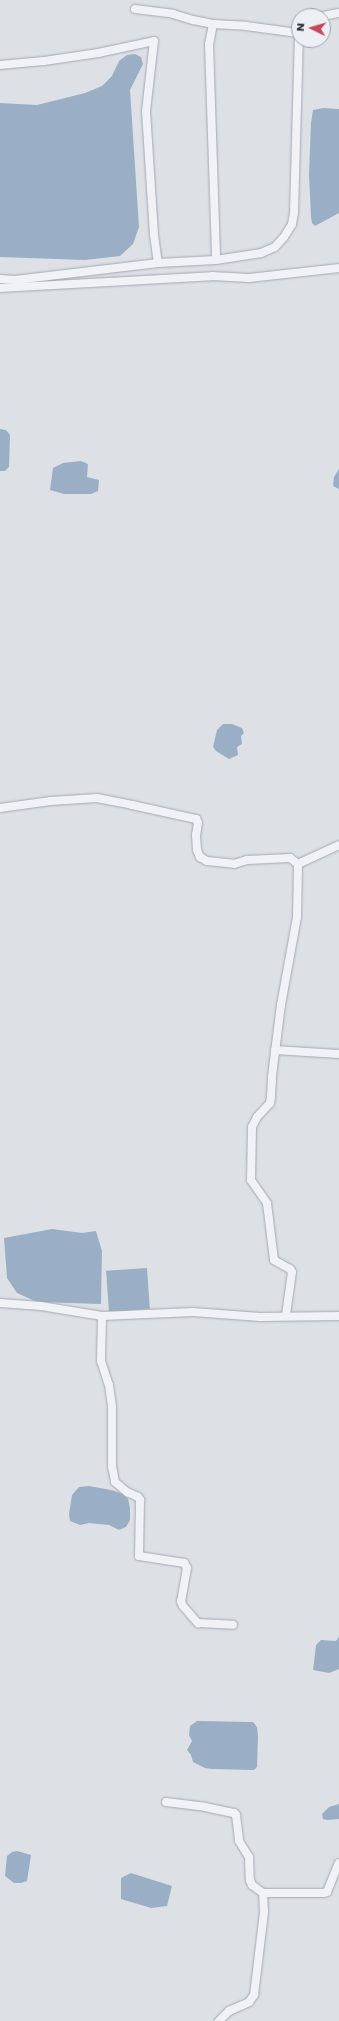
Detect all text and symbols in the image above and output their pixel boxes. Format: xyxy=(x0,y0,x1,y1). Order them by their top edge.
north arrow xyxy=(291,8,331,48)
text: N xyxy=(292,22,308,32)

